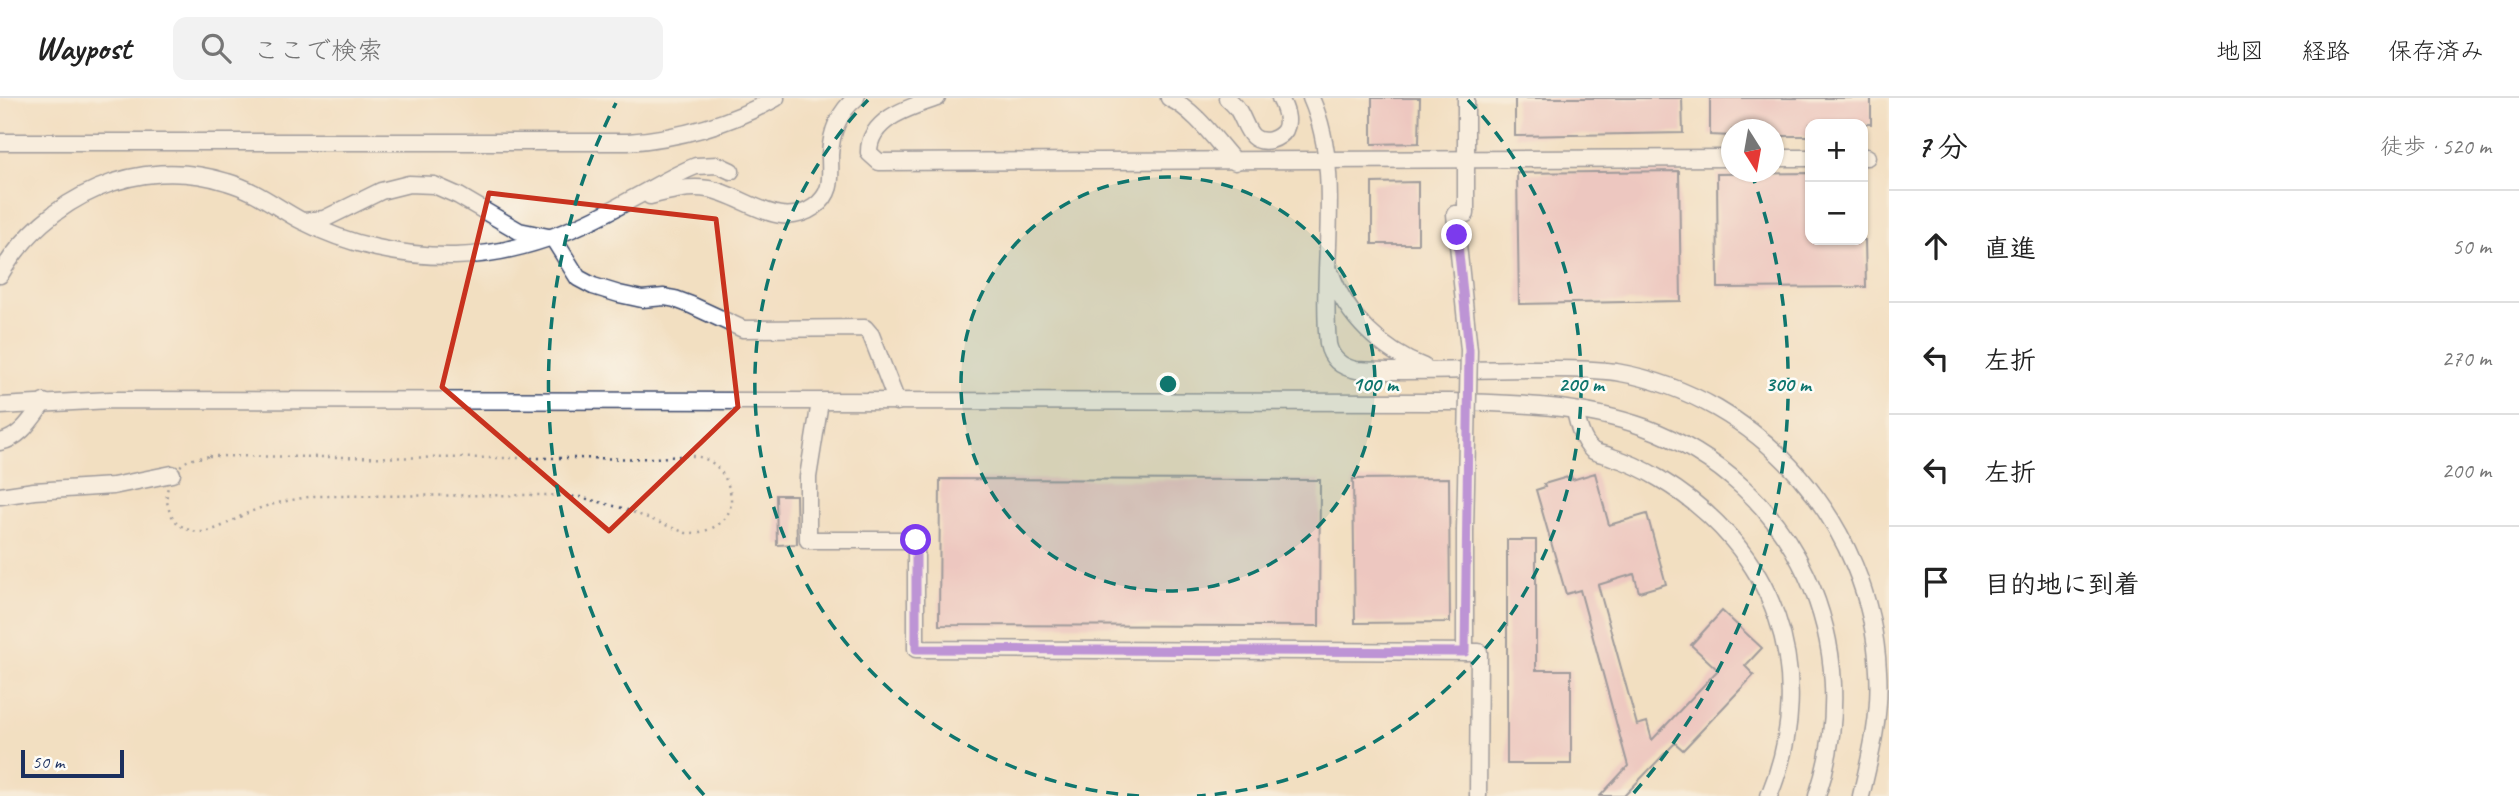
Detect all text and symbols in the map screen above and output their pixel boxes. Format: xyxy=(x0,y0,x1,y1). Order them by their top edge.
search box xyxy=(173,17,663,80)
text: Waypost xyxy=(35,27,131,69)
icon: search xyxy=(197,29,235,67)
text: ここで検索 xyxy=(253,34,383,67)
text: 地図 xyxy=(2216,36,2264,66)
text: 経路 xyxy=(2302,36,2350,66)
text: 保存済み xyxy=(2388,36,2484,66)
north arrow xyxy=(1721,119,1784,182)
map controls xyxy=(1805,119,1868,245)
button: + xyxy=(1805,119,1868,182)
text: 7 分 xyxy=(1917,128,1968,166)
text: 徒歩 · 520 m xyxy=(2380,132,2491,161)
button: − xyxy=(1805,182,1868,245)
route end xyxy=(1441,219,1472,250)
icon: ahead xyxy=(1917,227,1955,265)
text: 直進 xyxy=(1984,232,2036,265)
text: 50 m xyxy=(2452,232,2491,261)
icon: left xyxy=(1917,339,1955,377)
text: 左折 xyxy=(1984,344,2036,377)
text: 270 m xyxy=(2442,344,2491,373)
text: 100 m xyxy=(1352,371,1400,397)
text: 200 m xyxy=(1558,371,1606,397)
text: 300 m xyxy=(1765,371,1813,397)
centre of rings xyxy=(1156,372,1180,396)
icon: left xyxy=(1917,451,1955,489)
text: 左折 xyxy=(1984,456,2036,489)
text: 200 m xyxy=(2442,456,2491,485)
route start xyxy=(900,524,931,555)
icon: arrive xyxy=(1917,563,1955,601)
text: 目的地に到着 xyxy=(1984,568,2140,601)
scale bar xyxy=(21,747,124,779)
text: 50 m xyxy=(32,750,64,774)

